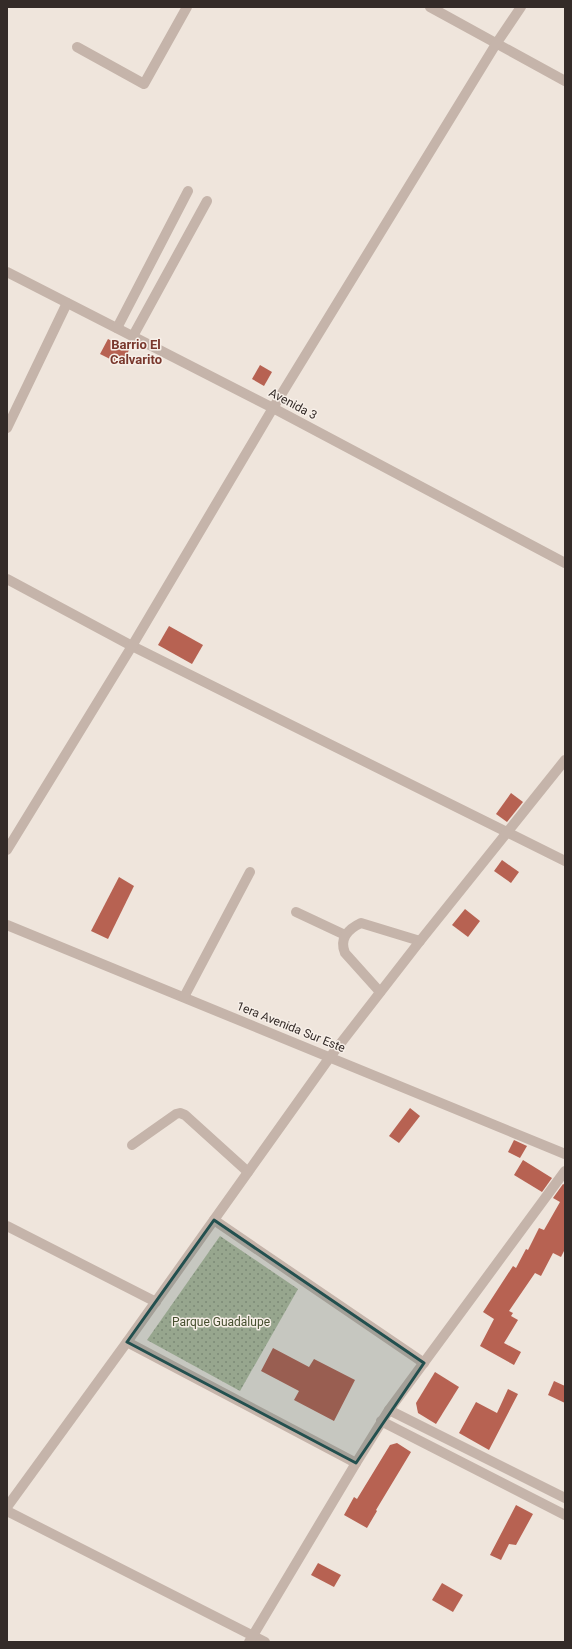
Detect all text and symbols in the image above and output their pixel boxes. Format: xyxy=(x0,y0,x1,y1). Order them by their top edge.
district label: Barrio El Calvarito xyxy=(110,337,162,367)
street label: Avenida 3 xyxy=(267,386,319,422)
street label: 1era Avenida Sur Este xyxy=(235,999,347,1055)
park label: Parque Guadalupe xyxy=(172,1315,270,1329)

